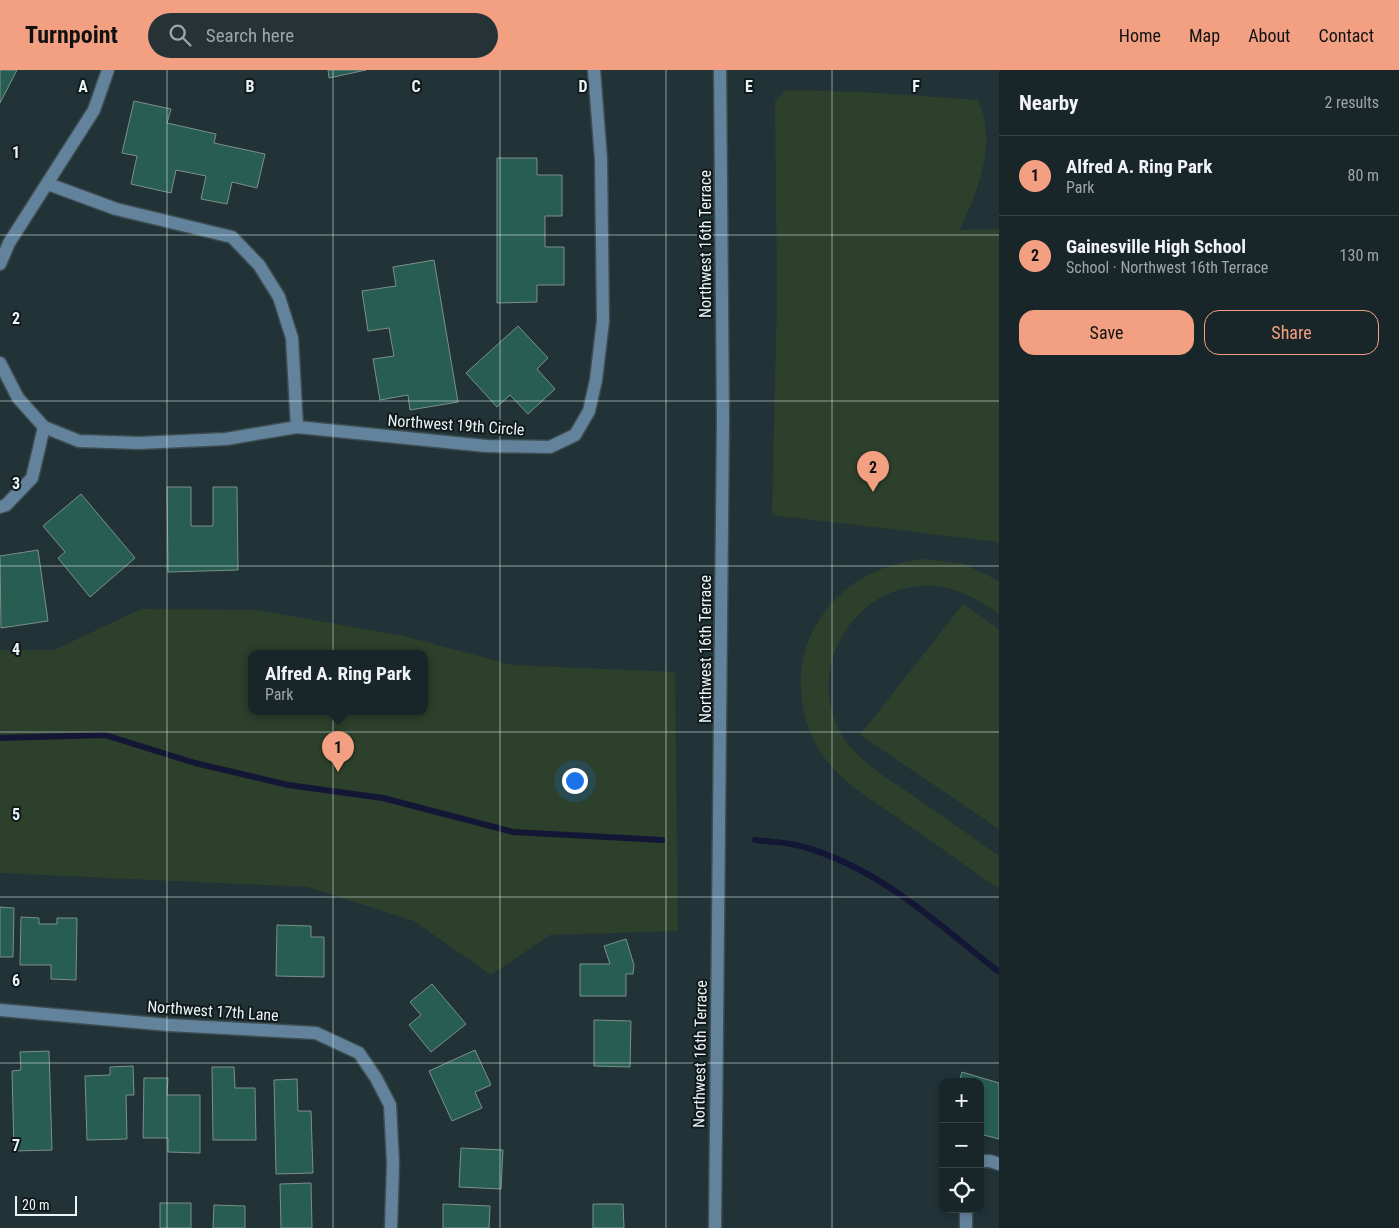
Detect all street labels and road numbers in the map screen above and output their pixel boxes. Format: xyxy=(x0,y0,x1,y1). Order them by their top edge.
street label: Northwest 16th Terrace xyxy=(696,170,715,318)
street label: Northwest 19th Circle xyxy=(387,411,525,439)
street label: Northwest 16th Terrace xyxy=(696,575,715,723)
street label: Northwest 16th Terrace xyxy=(689,980,711,1128)
street label: Northwest 17th Lane xyxy=(147,997,279,1025)

